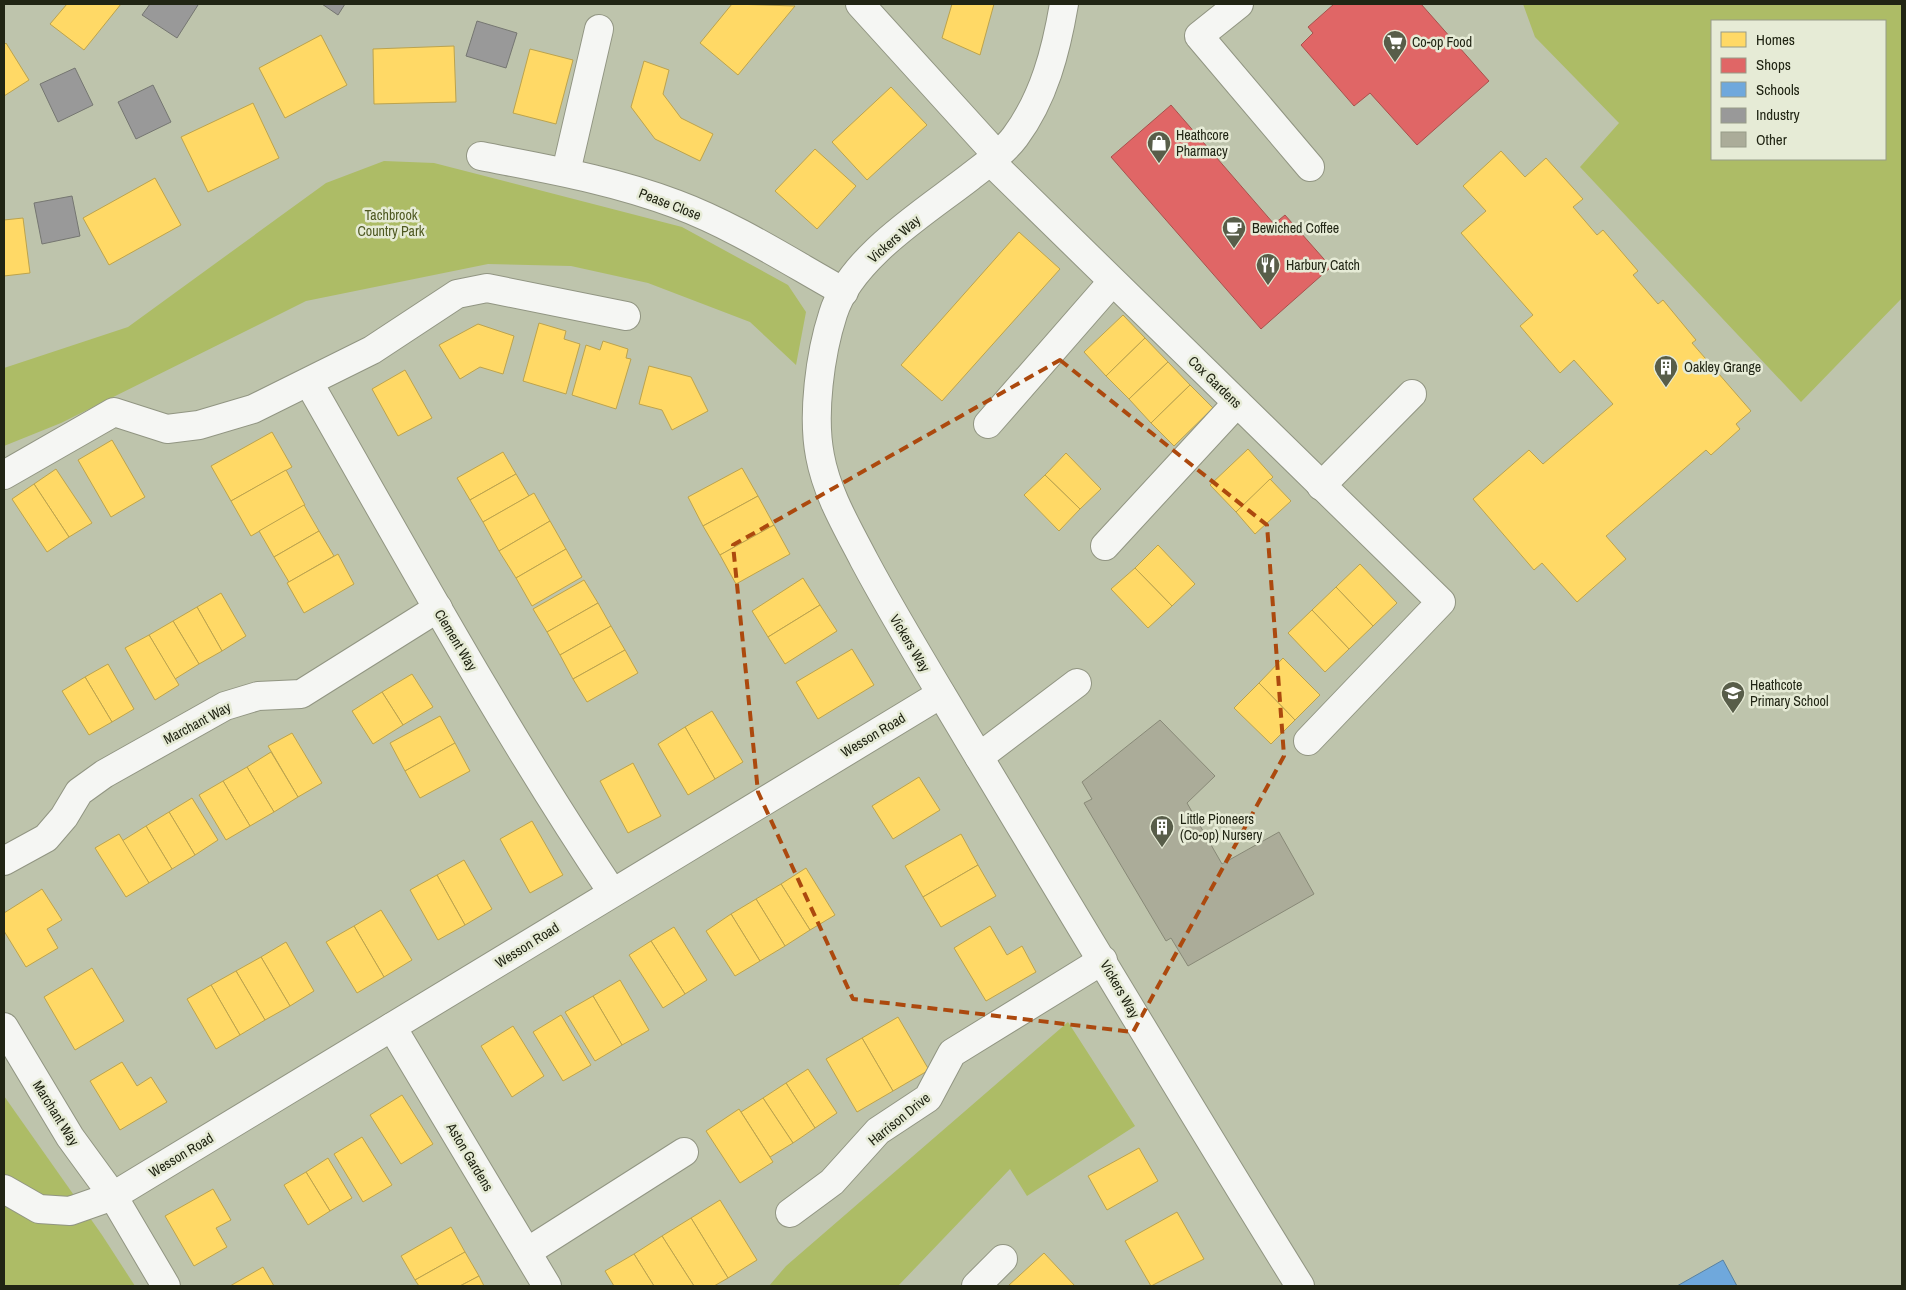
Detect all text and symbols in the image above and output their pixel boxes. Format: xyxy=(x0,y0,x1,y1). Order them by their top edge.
legend xyxy=(1711,20,1886,160)
supermarket icon: Co-op Food xyxy=(1382,29,1408,63)
text: Homes xyxy=(1756,29,1795,50)
place label: Co-op Food xyxy=(1412,33,1472,51)
text: Shops xyxy=(1756,54,1791,75)
text: Schools xyxy=(1756,79,1800,100)
text: Industry xyxy=(1756,104,1801,125)
place label: Heathcore Pharmacy xyxy=(1176,126,1229,160)
text: Other xyxy=(1756,129,1787,150)
shop icon: Heathcore Pharmacy xyxy=(1146,130,1172,164)
street label: Pease Close xyxy=(636,184,704,224)
park label: Tachbrook Country Park xyxy=(358,206,425,240)
street label: Vickers Way xyxy=(864,211,924,267)
cafe icon: Bewiched Coffee xyxy=(1221,215,1247,249)
place label: Bewiched Coffee xyxy=(1252,219,1339,237)
restaurant icon: Harbury Catch xyxy=(1255,252,1281,286)
place label: Harbury Catch xyxy=(1286,256,1360,274)
street label: Cox Gardens xyxy=(1184,352,1246,412)
building icon: Oakley Grange xyxy=(1653,354,1679,388)
place label: Oakley Grange xyxy=(1684,358,1761,376)
street label: Clement Way xyxy=(431,606,481,674)
street label: Vickers Way xyxy=(886,611,934,675)
place label: Heathcote Primary School xyxy=(1750,676,1828,710)
school or university icon: Heathcote Primary School xyxy=(1720,680,1746,714)
street label: Marchant Way xyxy=(160,698,234,748)
street label: Wesson Road xyxy=(838,709,908,761)
place label: Little Pioneers (Co-op) Nursery xyxy=(1180,810,1263,844)
building icon: Little Pioneers (Co-op) Nursery xyxy=(1149,814,1175,848)
street label: Wesson Road xyxy=(492,918,562,972)
street label: Vickers Way xyxy=(1096,957,1144,1021)
street label: Marchant Way xyxy=(29,1077,83,1149)
street label: Harrison Drive xyxy=(864,1089,934,1149)
street label: Aston Gardens xyxy=(442,1119,498,1195)
street label: Wesson Road xyxy=(146,1129,216,1181)

